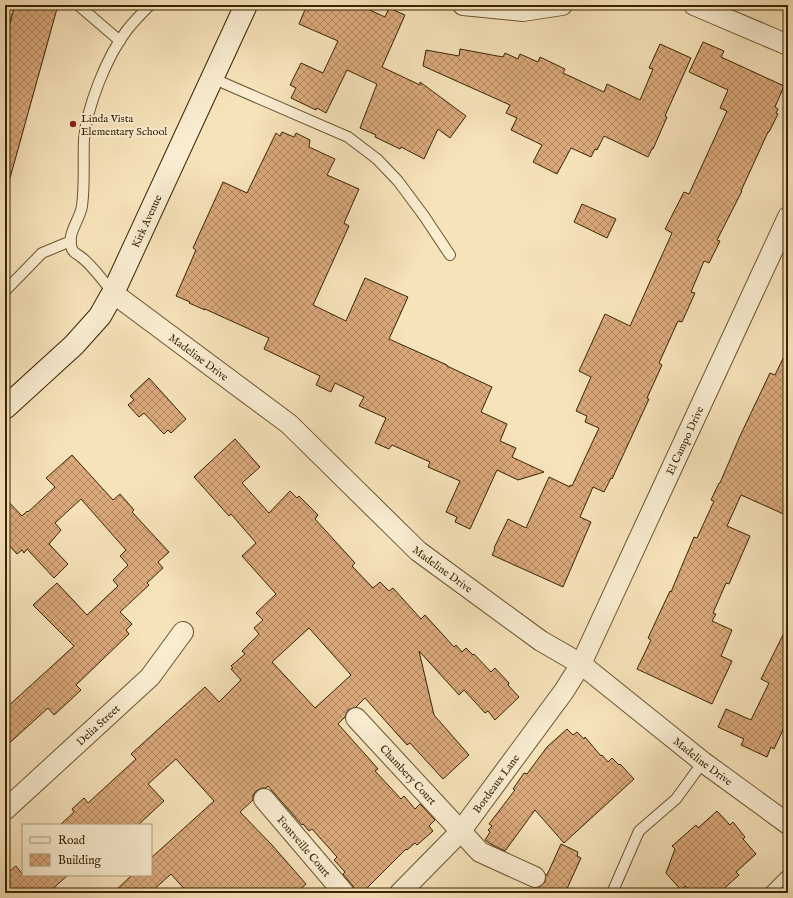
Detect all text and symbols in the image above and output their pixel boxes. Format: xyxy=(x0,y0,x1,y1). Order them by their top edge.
place label: Linda Vista Elementary School xyxy=(81,112,167,139)
marker: Linda Vista Elementary School xyxy=(68,119,78,129)
street label: Kirk Avenue xyxy=(129,193,165,250)
street label: Madeline Drive xyxy=(166,331,231,385)
street label: El Campo Drive xyxy=(663,404,707,477)
street label: Madeline Drive xyxy=(409,543,475,596)
street label: Delia Street xyxy=(74,702,123,749)
street label: Madeline Drive xyxy=(670,735,735,789)
street label: Chambery Court xyxy=(376,742,439,808)
street label: Bordeaux Lane xyxy=(470,752,523,816)
street label: Fontveille Court xyxy=(273,813,334,881)
legend xyxy=(22,824,152,876)
text: Road xyxy=(58,833,86,848)
text: Building xyxy=(58,853,102,868)

